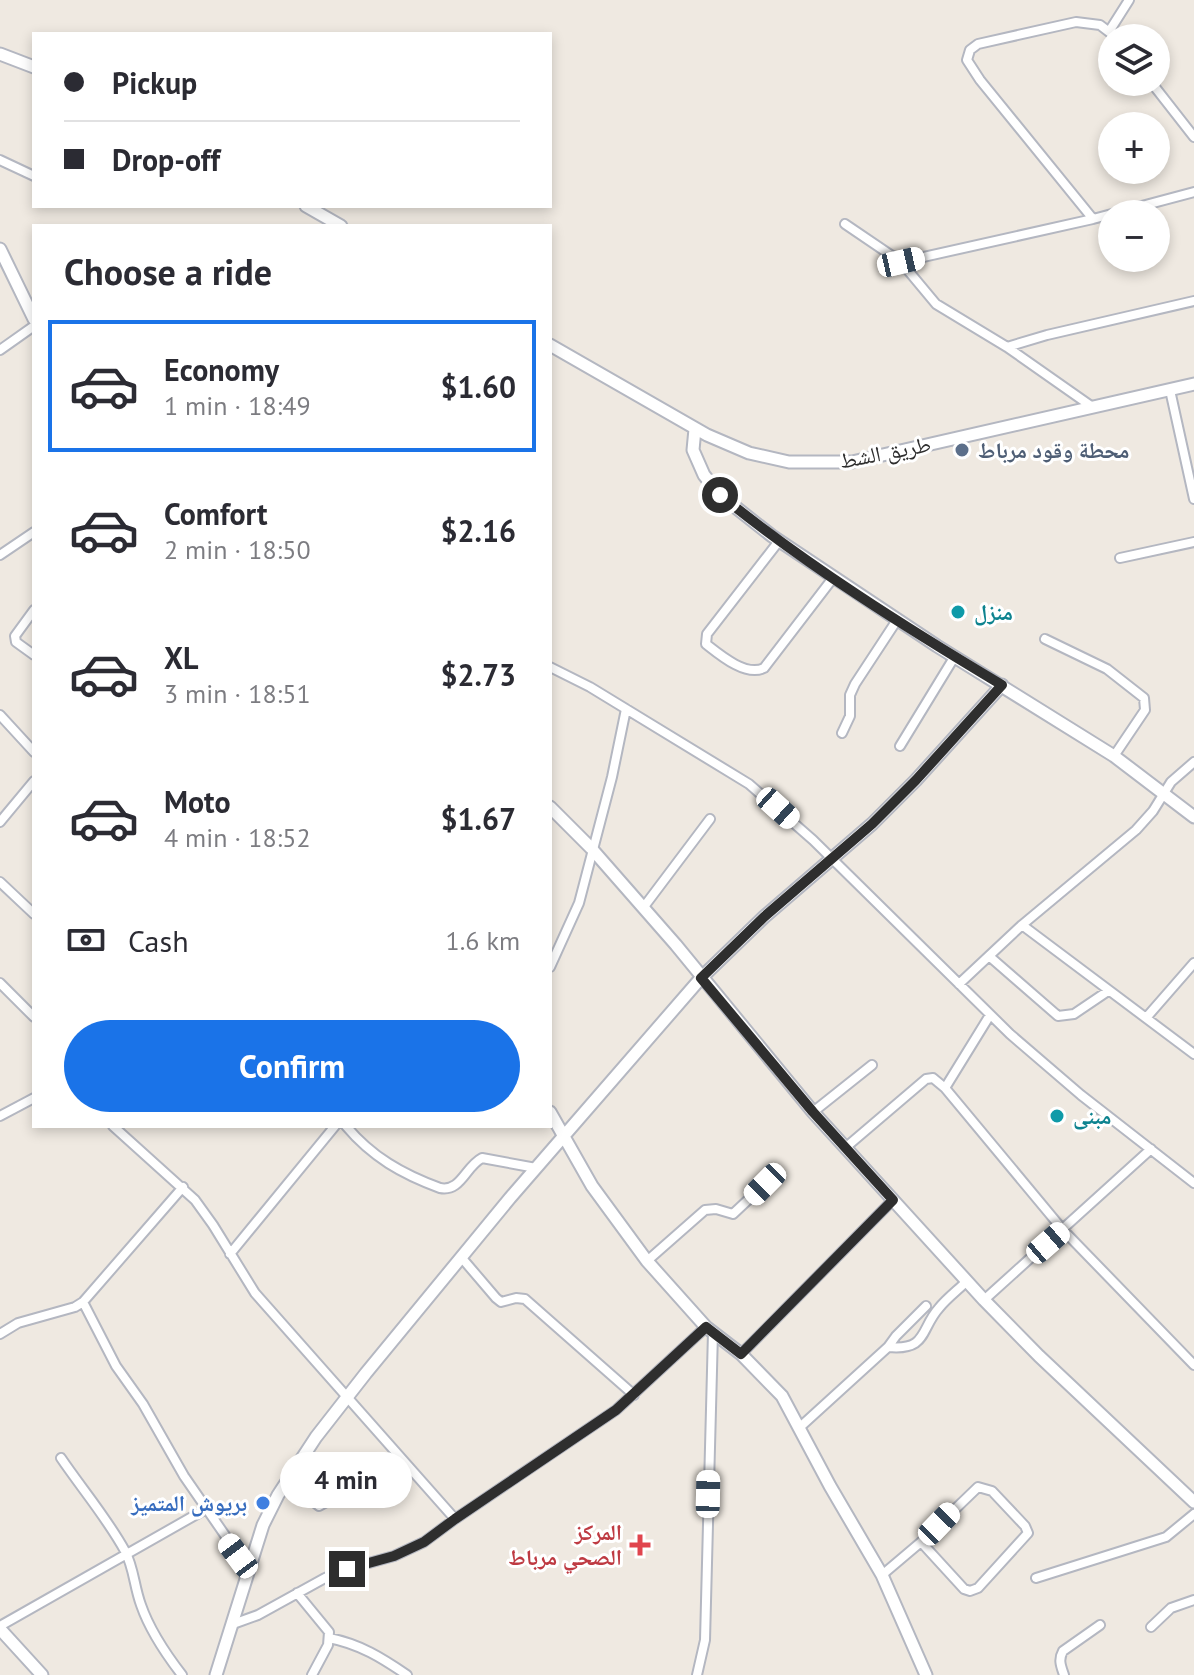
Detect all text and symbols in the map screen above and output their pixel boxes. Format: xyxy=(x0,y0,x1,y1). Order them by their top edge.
map controls xyxy=(1098,24,1170,272)
button: layers xyxy=(1098,24,1170,96)
text: Pickup xyxy=(112,63,197,102)
button: + xyxy=(1098,112,1170,184)
text: Drop-off xyxy=(112,140,220,179)
button: − xyxy=(1098,200,1170,272)
car xyxy=(875,245,927,279)
text: Choose a ride xyxy=(64,248,272,295)
icon: car xyxy=(68,350,140,422)
text: Economy xyxy=(164,350,279,389)
text: $1.60 xyxy=(441,367,516,406)
text: 1 min · 18:49 xyxy=(164,389,311,422)
street label: طريق الشط xyxy=(837,429,933,475)
place label: محطة وقود مرباط xyxy=(978,436,1129,464)
marker: محطة وقود مرباط xyxy=(953,441,971,459)
route start xyxy=(702,477,738,513)
icon: car xyxy=(68,494,140,566)
text: Comfort xyxy=(164,494,267,533)
text: $2.16 xyxy=(441,511,516,550)
text: 2 min · 18:50 xyxy=(164,533,311,566)
place label: منزل xyxy=(974,598,1013,626)
marker: منزل xyxy=(949,603,967,621)
icon: car xyxy=(68,638,140,710)
text: XL xyxy=(164,638,198,677)
text: $2.73 xyxy=(441,655,516,694)
text: 3 min · 18:51 xyxy=(164,677,311,710)
icon: car xyxy=(68,782,140,854)
text: Moto xyxy=(164,782,231,821)
car xyxy=(752,783,804,833)
text: $1.67 xyxy=(441,799,516,838)
text: 4 min · 18:52 xyxy=(164,821,311,854)
icon: cash xyxy=(64,918,108,962)
text: Cash xyxy=(128,921,189,960)
text: 1.6 km xyxy=(446,924,520,957)
button: Confirm xyxy=(64,1020,520,1112)
place label: مبنى xyxy=(1073,1102,1111,1130)
marker: مبنى xyxy=(1048,1107,1066,1125)
car xyxy=(740,1159,790,1209)
car xyxy=(1022,1218,1074,1268)
callout: 4 min xyxy=(281,1453,413,1509)
text: 4 min xyxy=(314,1463,378,1496)
car xyxy=(696,1470,720,1518)
place label: بريوش المتميز xyxy=(130,1489,247,1517)
marker: بريوش المتميز xyxy=(254,1494,272,1512)
car xyxy=(914,1498,964,1550)
place label: المركز الصحي مرباط xyxy=(508,1518,622,1574)
car xyxy=(214,1530,262,1582)
marker: المركز الصحي مرباط xyxy=(629,1534,651,1556)
route end xyxy=(329,1551,365,1587)

